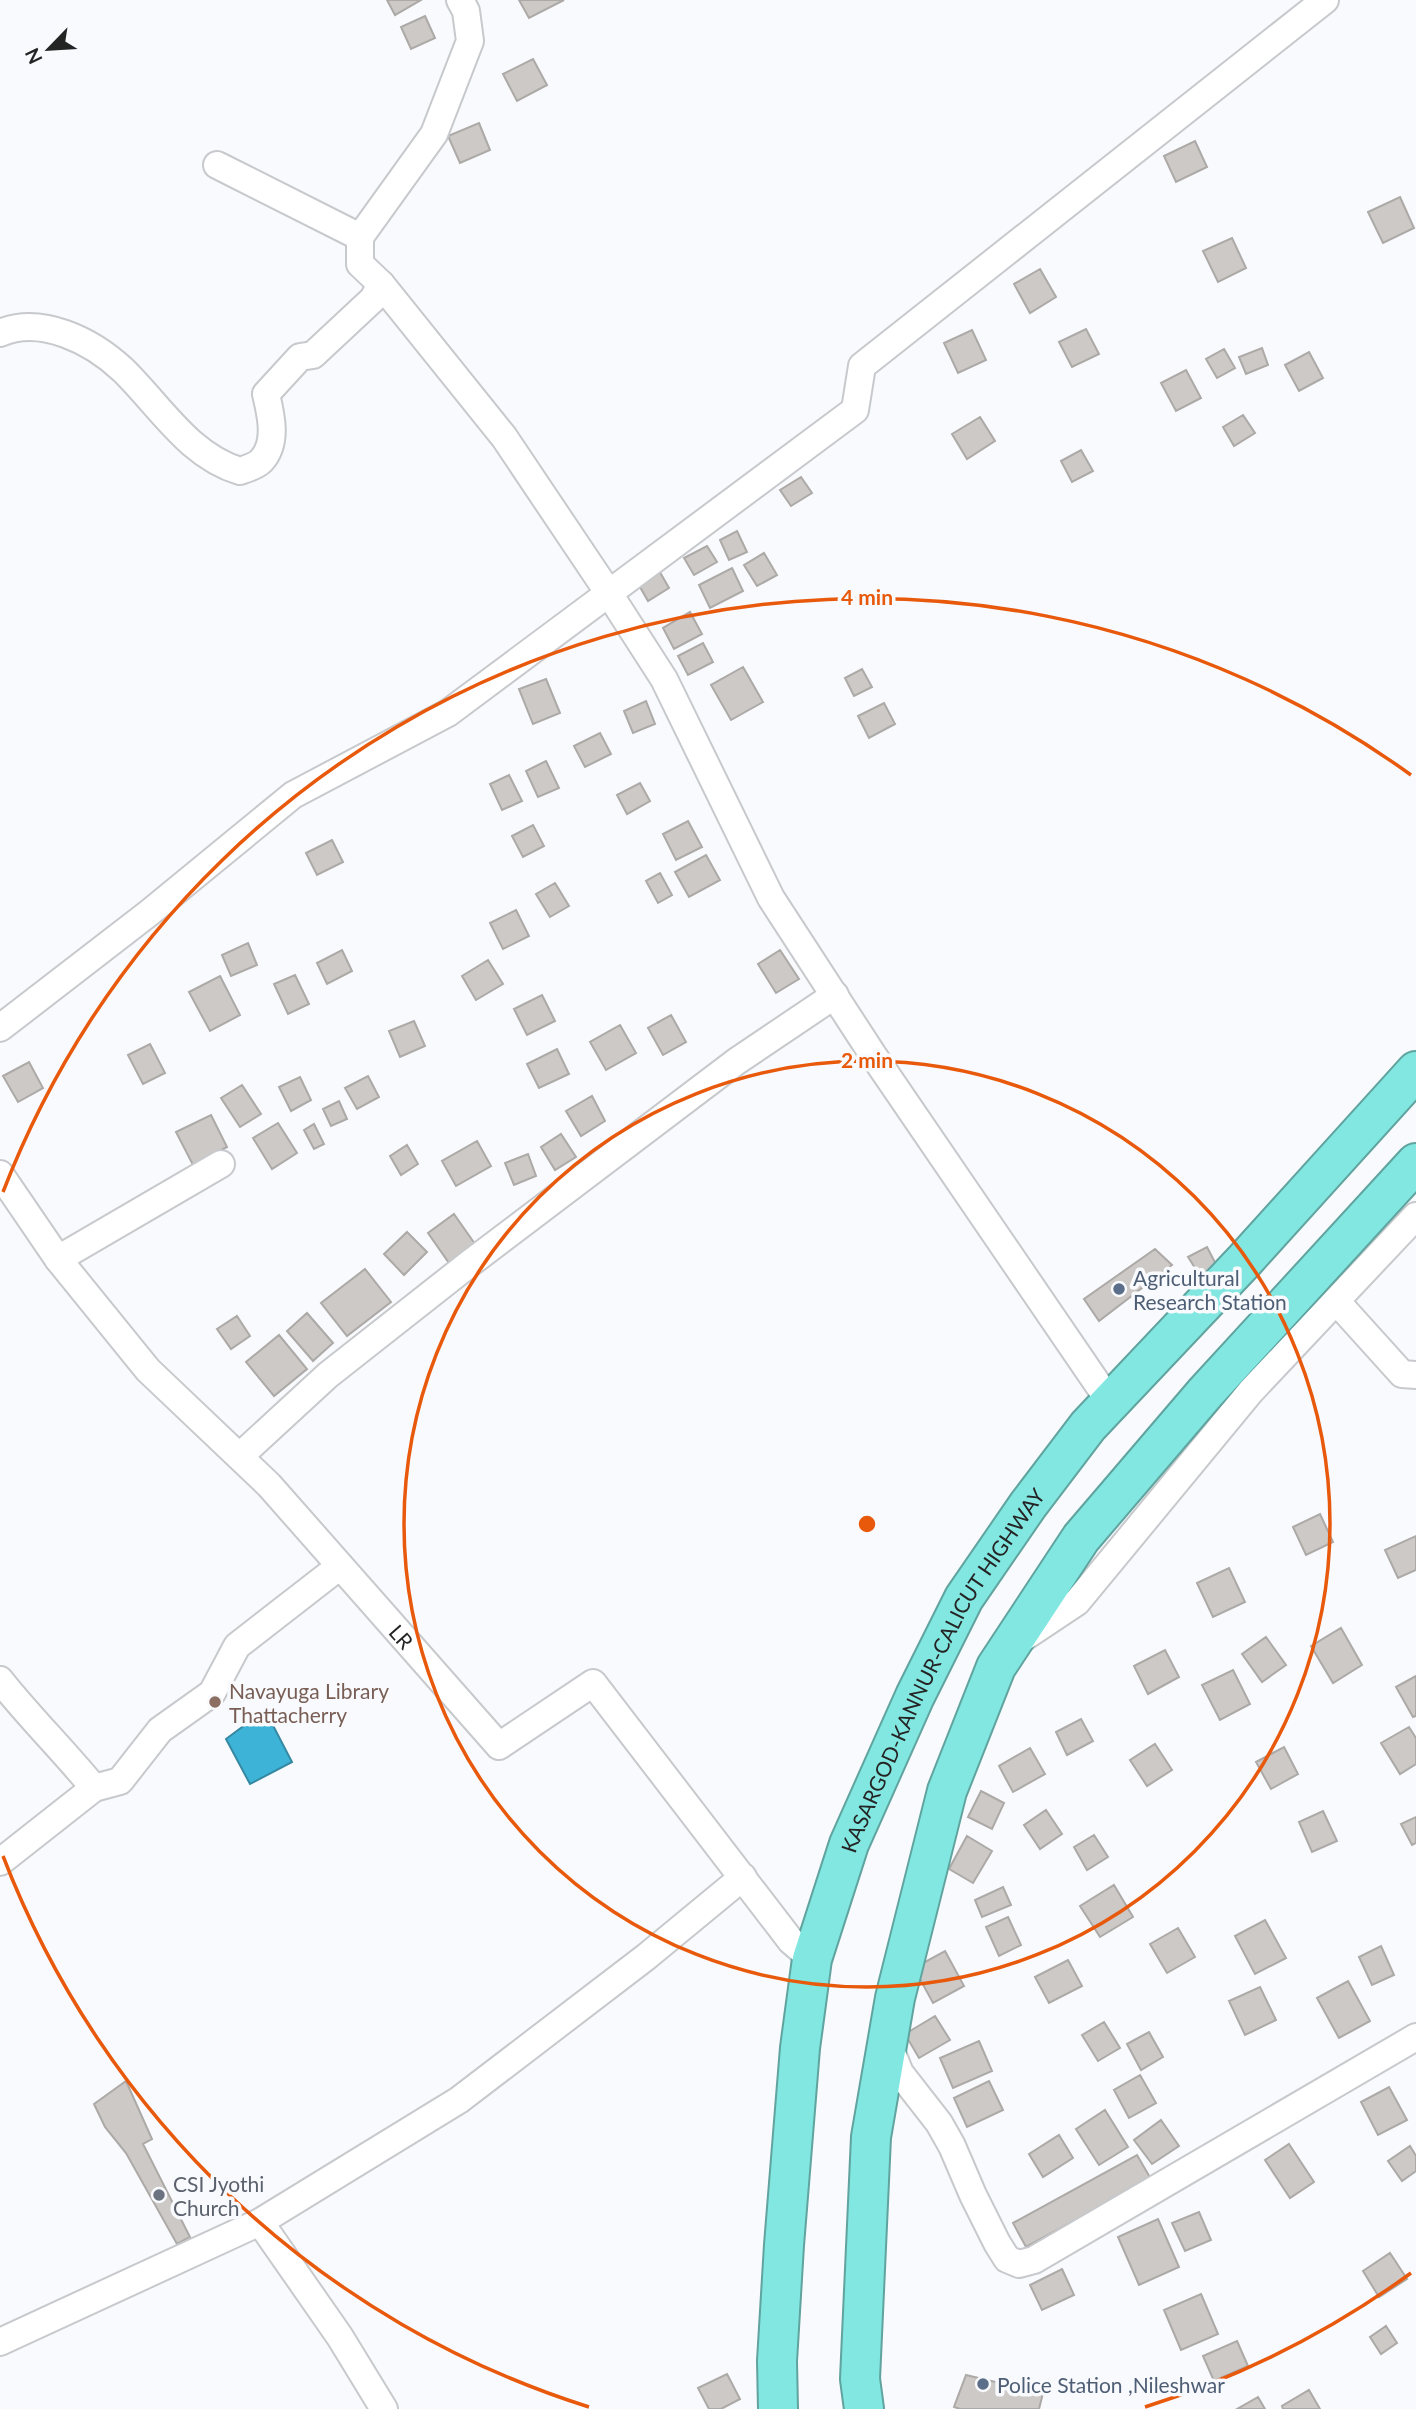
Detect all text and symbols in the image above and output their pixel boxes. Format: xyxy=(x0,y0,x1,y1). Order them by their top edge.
north arrow xyxy=(14,14,84,84)
text: N xyxy=(20,45,47,68)
text: 4 min xyxy=(841,584,893,609)
text: 2 min xyxy=(841,1047,893,1072)
place label: Agricultural Research Station xyxy=(1133,1265,1287,1314)
marker: Agricultural Research Station xyxy=(1111,1281,1127,1297)
street label: KASARGOD-KANNUR-CALICUT HIGHWAY xyxy=(835,1482,1050,1855)
centre of rings xyxy=(855,1512,879,1536)
street label: LR xyxy=(385,1619,420,1654)
place label: Navayuga Library Thattacherry xyxy=(229,1678,389,1727)
marker: Navayuga Library Thattacherry xyxy=(207,1694,223,1710)
place label: CSI Jyothi Church xyxy=(173,2171,264,2220)
marker: CSI Jyothi Church xyxy=(151,2187,167,2203)
place label: Police Station ,Nileshwar xyxy=(997,2372,1225,2397)
marker: Police Station ,Nileshwar xyxy=(975,2376,991,2392)

